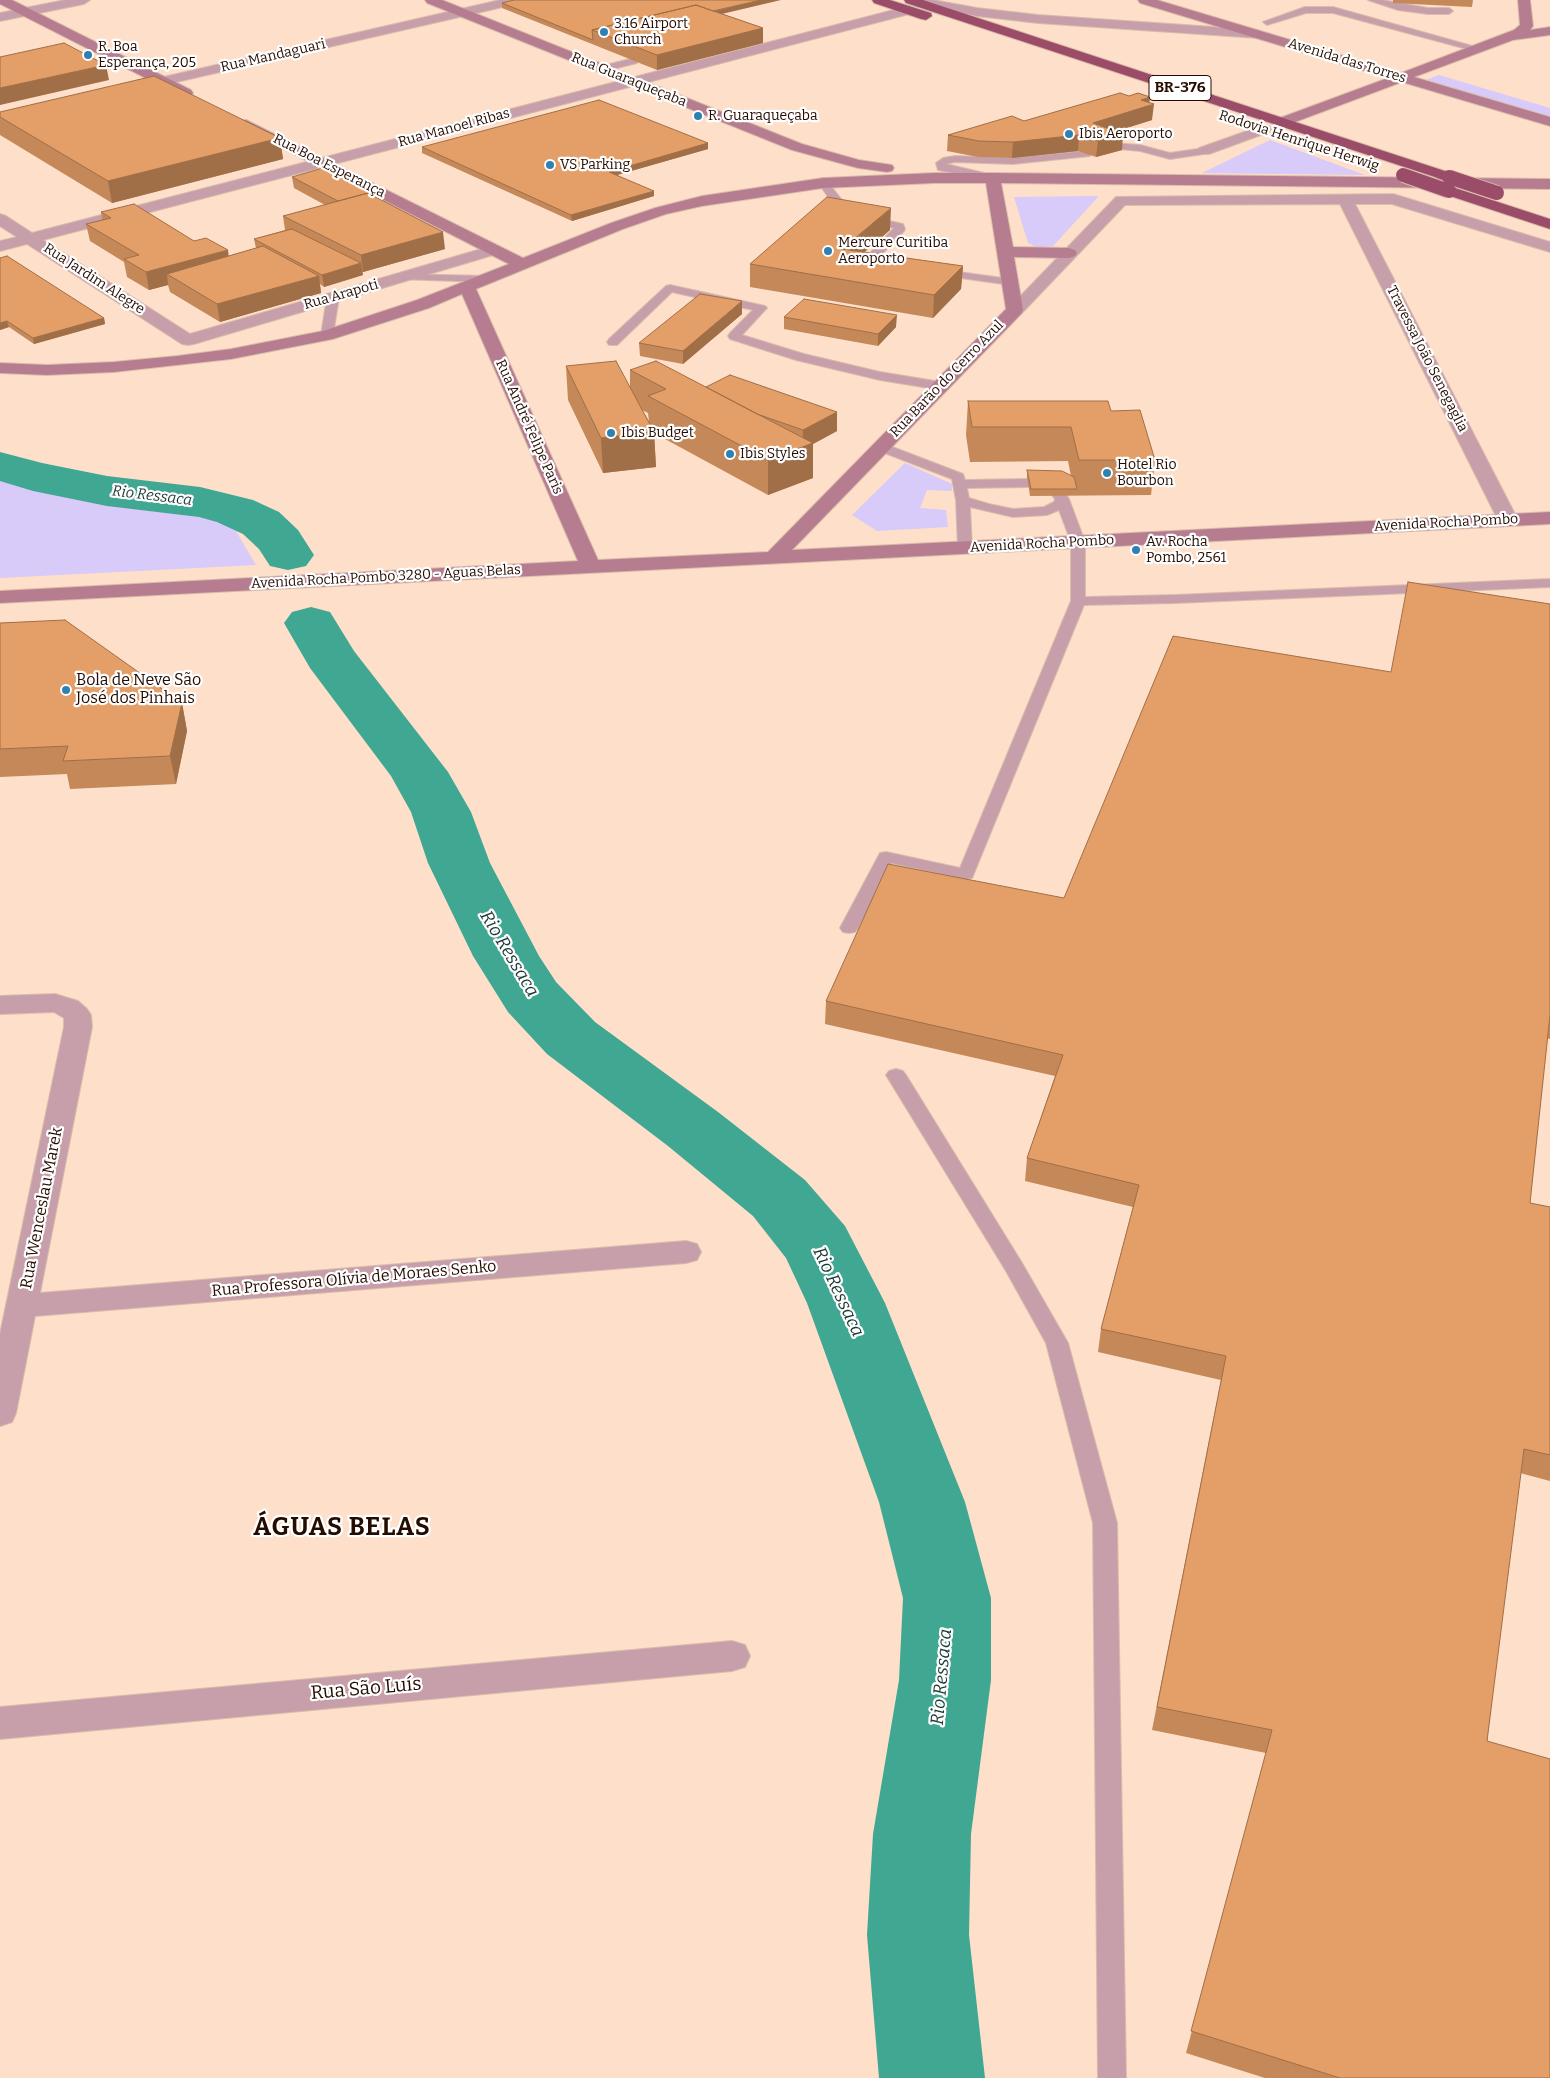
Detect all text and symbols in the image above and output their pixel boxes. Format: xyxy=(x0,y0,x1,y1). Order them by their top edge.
place label: 3.16 Airport Church xyxy=(614,16,688,48)
marker: 3.16 Airport Church xyxy=(598,26,610,38)
street label: Avenida das Torres xyxy=(1286,35,1408,87)
street label: Rua Mandaguari xyxy=(219,36,327,76)
place label: R. Boa Esperança, 205 xyxy=(98,39,196,72)
marker: R. Boa Esperança, 205 xyxy=(82,49,94,61)
street label: Rua Guaraqueçaba xyxy=(569,49,689,111)
road number: BR-376 xyxy=(1149,76,1211,100)
street label: Rua Manoel Ribas xyxy=(396,105,512,151)
street label: Rodovia Henrique Herwig xyxy=(1217,107,1381,175)
place label: R. Guaraqueçaba xyxy=(708,108,818,124)
marker: R. Guaraqueçaba xyxy=(692,110,704,122)
place label: Ibis Aeroporto xyxy=(1079,126,1172,142)
marker: Ibis Aeroporto xyxy=(1063,128,1075,140)
street label: Rua Boa Esperança xyxy=(270,130,388,202)
place label: VS Parking xyxy=(560,157,630,173)
marker: VS Parking xyxy=(544,159,556,171)
place label: Mercure Curitiba Aeroporto xyxy=(838,235,948,268)
street label: Rua Jardim Alegre xyxy=(40,240,148,318)
marker: Mercure Curitiba Aeroporto xyxy=(822,245,834,257)
street label: Rua Arapoti xyxy=(302,276,380,314)
street label: Travessa João Senegaglia xyxy=(1383,283,1471,435)
street label: Rua Barão do Cerro Azul xyxy=(887,317,1007,441)
street label: Rua André Felipe Paris xyxy=(492,357,566,497)
place label: Ibis Budget xyxy=(621,425,694,441)
marker: Ibis Budget xyxy=(605,427,617,439)
place label: Ibis Styles xyxy=(740,446,805,462)
marker: Ibis Styles xyxy=(724,448,736,460)
place label: Hotel Rio Bourbon xyxy=(1117,457,1177,490)
marker: Hotel Rio Bourbon xyxy=(1101,467,1113,479)
water label: Rio Ressaca xyxy=(111,482,193,510)
street label: Avenida Rocha Pombo xyxy=(1373,511,1519,535)
street label: Avenida Rocha Pombo xyxy=(969,532,1115,556)
place label: Av. Rocha Pombo, 2561 xyxy=(1146,534,1226,566)
marker: Av. Rocha Pombo, 2561 xyxy=(1130,544,1142,556)
street label: Avenida Rocha Pombo 3280 - Aguas Belas xyxy=(251,562,521,592)
place label: Bola de Neve São José dos Pinhais xyxy=(76,671,201,709)
marker: Bola de Neve São José dos Pinhais xyxy=(60,684,72,696)
water label: Rio Ressaca xyxy=(475,907,543,1001)
street label: Rua Wenceslau Marek xyxy=(17,1126,67,1290)
water label: Rio Ressaca xyxy=(808,1244,868,1340)
street label: Rua Professora Olívia de Moraes Senko xyxy=(211,1257,497,1301)
district label: ÁGUAS BELAS xyxy=(252,1513,432,1543)
water label: Rio Ressaca xyxy=(927,1628,957,1726)
street label: Rua São Luís xyxy=(310,1673,422,1705)

